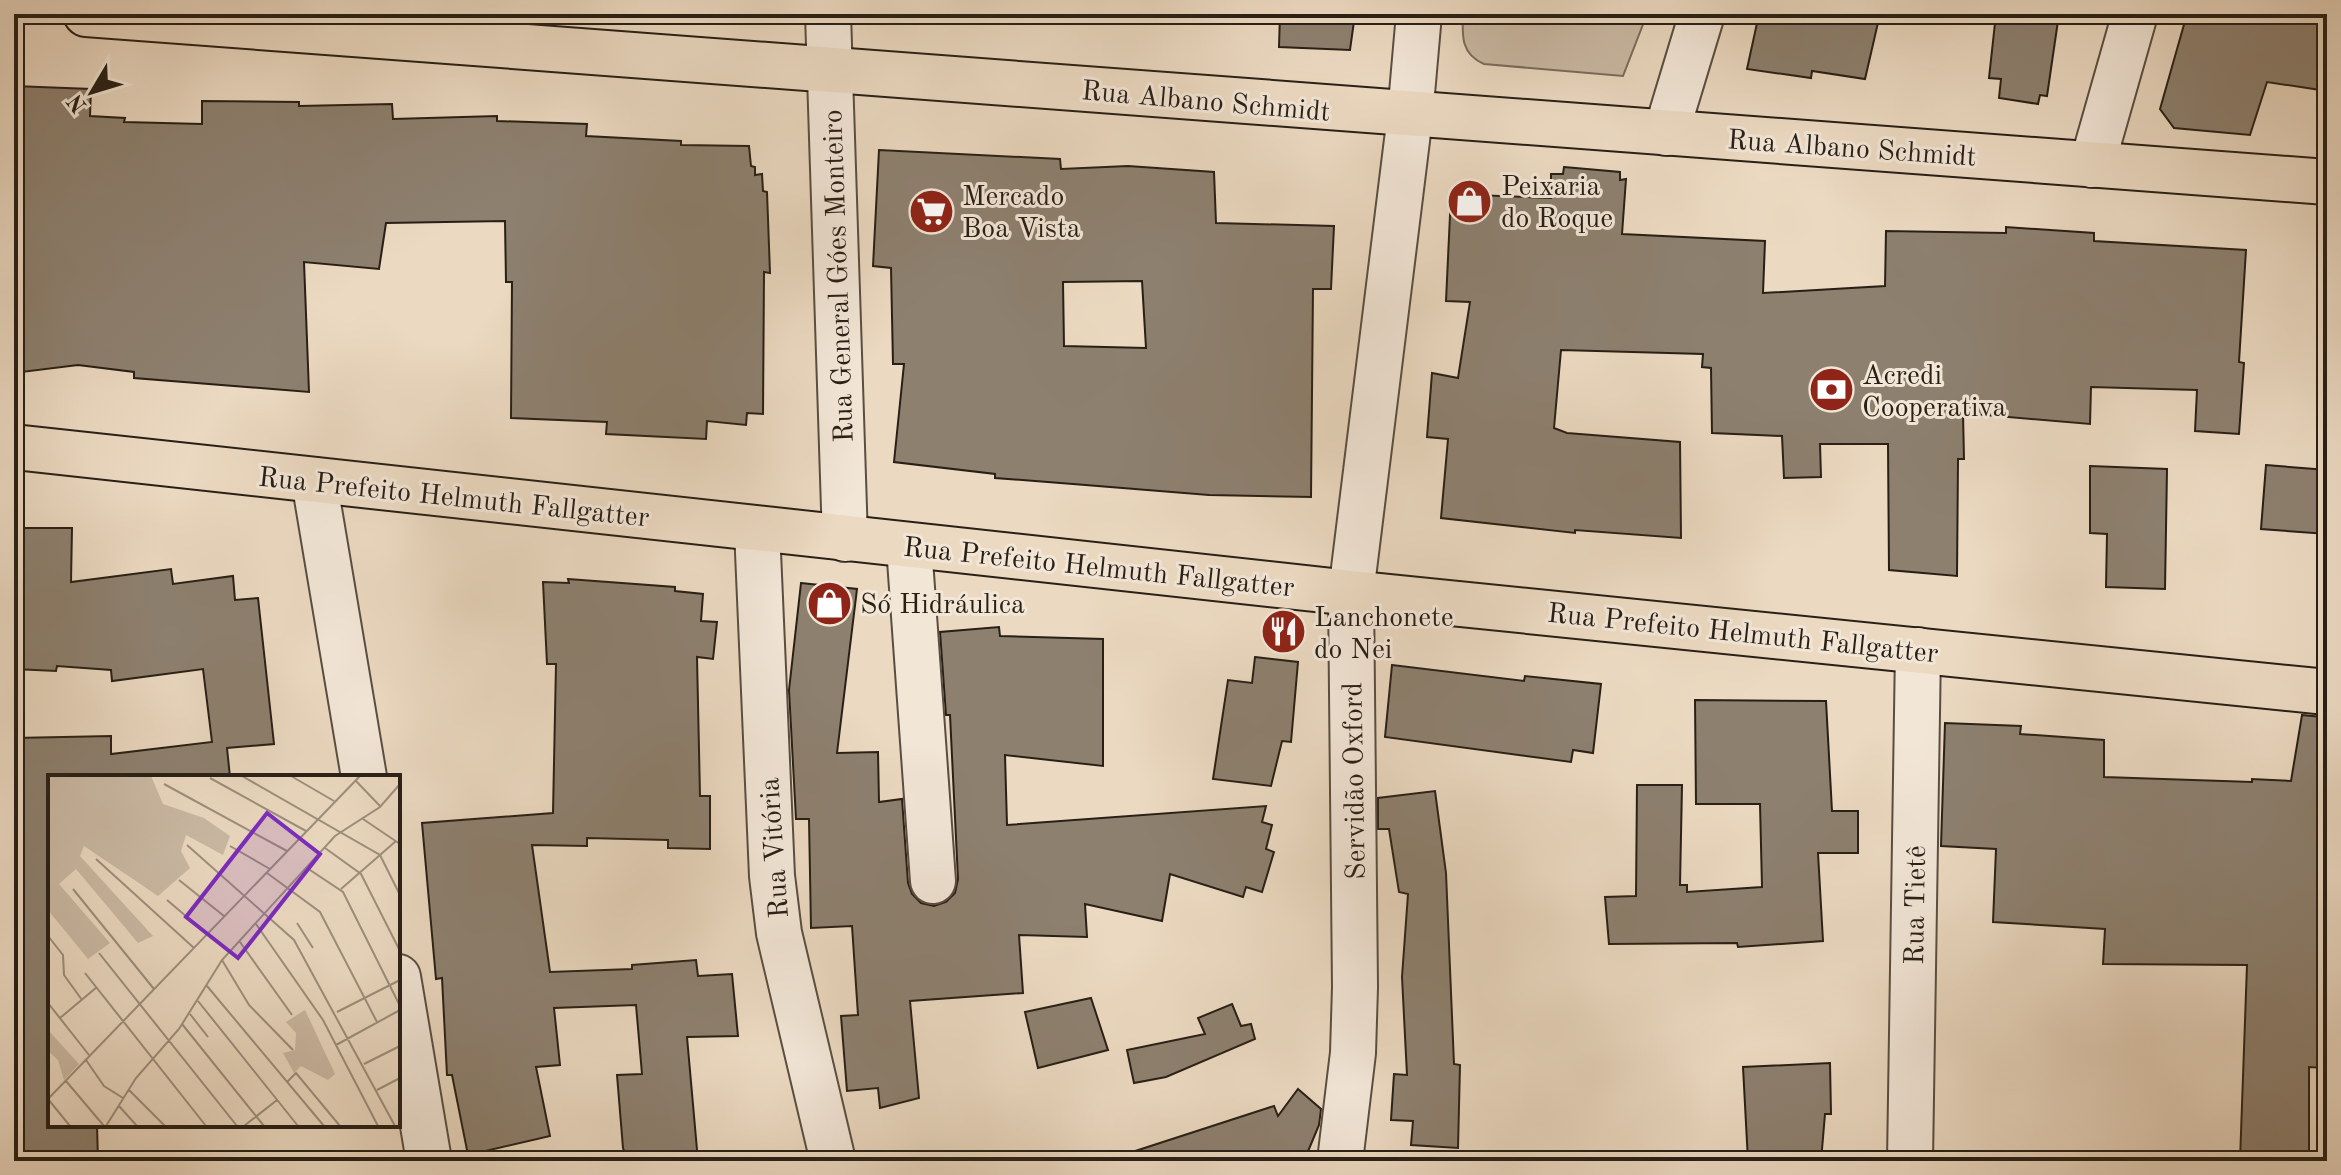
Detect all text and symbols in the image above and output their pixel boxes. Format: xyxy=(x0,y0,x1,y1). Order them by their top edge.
north arrow xyxy=(52,52,132,132)
street label: Rua Albano Schmidt xyxy=(1080,78,1331,128)
text: N xyxy=(64,90,92,116)
street label: Rua General Góes Monteiro xyxy=(820,109,860,443)
street label: Rua Albano Schmidt xyxy=(1726,127,1977,173)
place label: Peixaria do Roque xyxy=(1501,174,1613,234)
shop icon: Peixaria do Roque xyxy=(1446,177,1494,225)
place label: Mercado Boa Vista xyxy=(962,184,1081,244)
supermarket icon: Mercado Boa Vista xyxy=(907,187,955,235)
place label: Acredi Cooperativa xyxy=(1862,363,2007,423)
bank icon: Acredi Cooperativa xyxy=(1807,366,1855,414)
street label: Rua Prefeito Helmuth Fallgatter xyxy=(257,465,650,533)
street label: Rua Prefeito Helmuth Fallgatter xyxy=(902,535,1295,603)
shop icon: Só Hidráulica xyxy=(805,579,853,627)
place label: Só Hidráulica xyxy=(860,592,1025,620)
street label: Rua Prefeito Helmuth Fallgatter xyxy=(1546,601,1939,669)
place label: Lanchonete do Nei xyxy=(1314,605,1454,665)
restaurant icon: Lanchonete do Nei xyxy=(1259,608,1307,656)
street label: Servidão Oxford xyxy=(1340,682,1372,880)
inset map xyxy=(48,775,400,1127)
street label: Rua Vitória xyxy=(757,776,795,919)
street label: Rua Tietê xyxy=(1902,845,1932,965)

